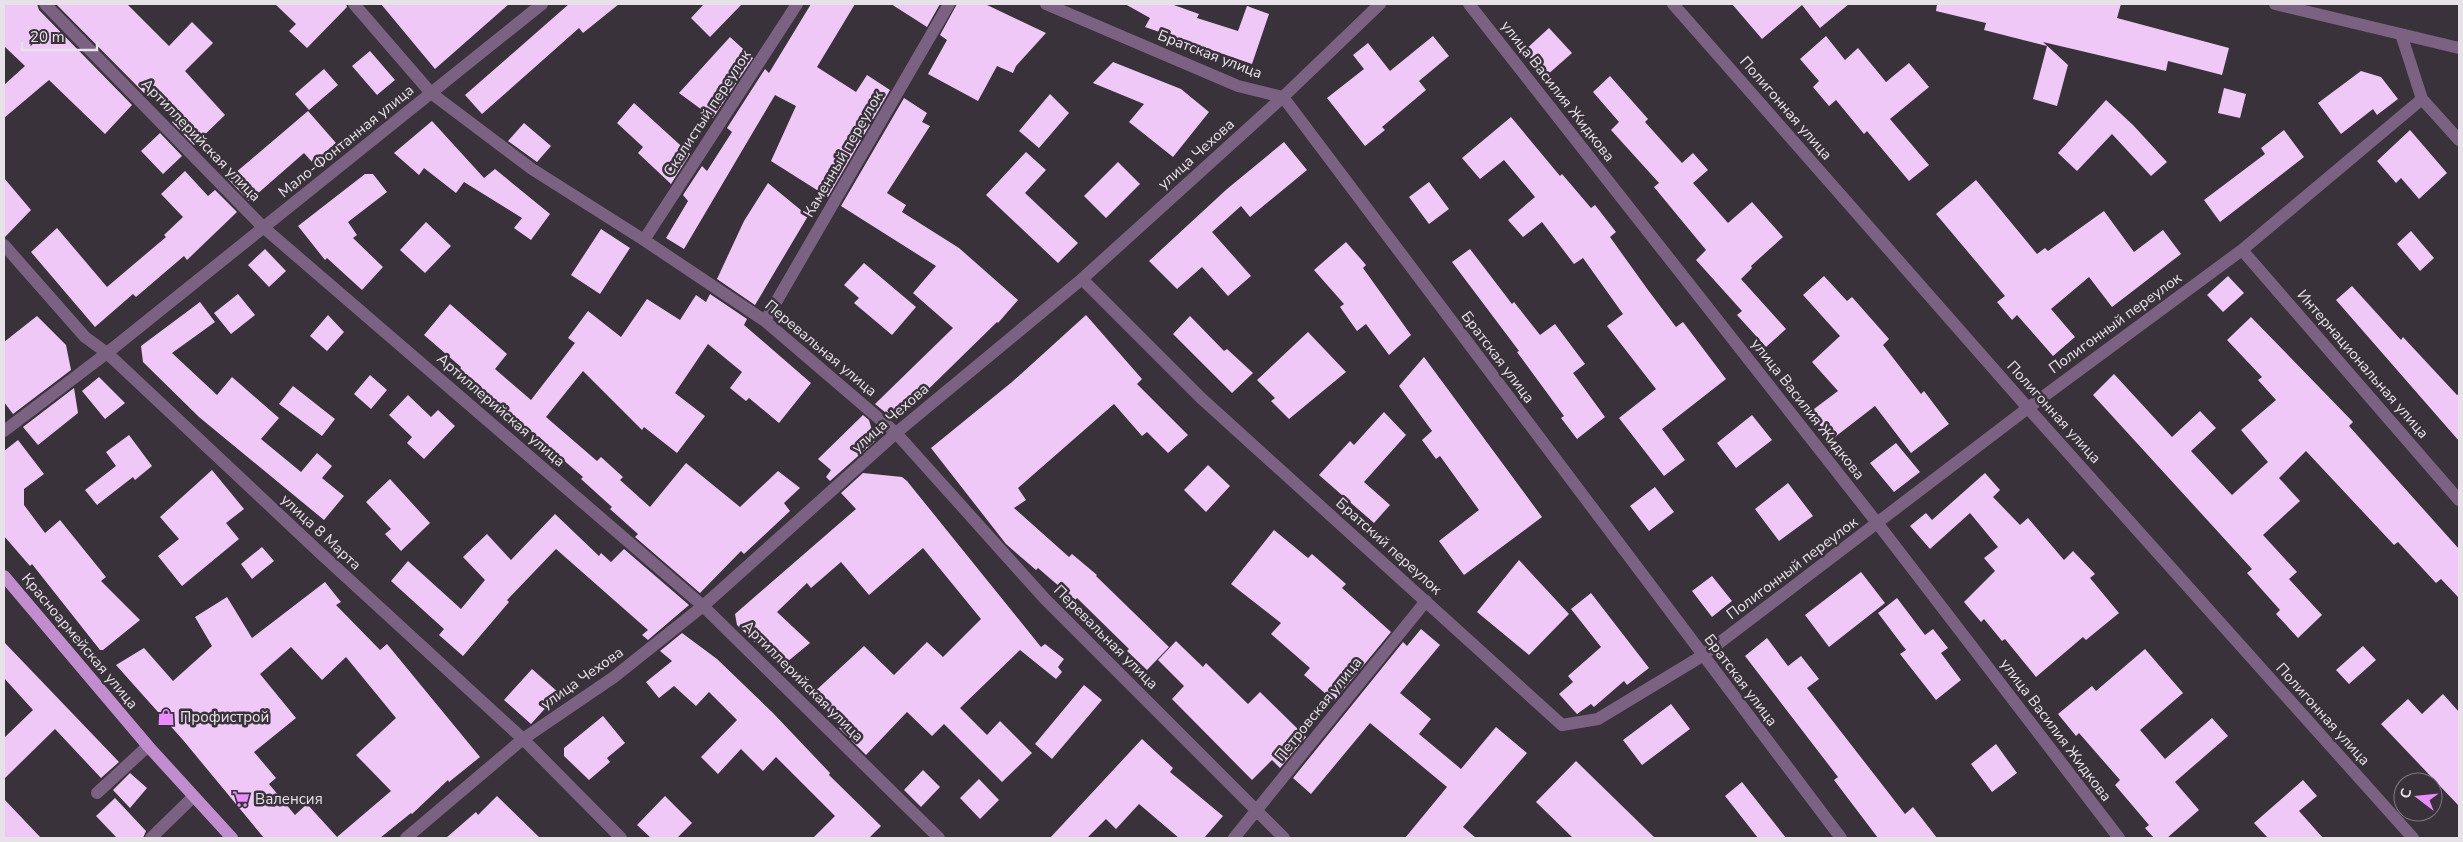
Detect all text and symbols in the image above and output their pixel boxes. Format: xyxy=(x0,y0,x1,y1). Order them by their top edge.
street label: улица Василия Жидкова xyxy=(1497,16,1619,166)
scale bar xyxy=(22,20,98,52)
street label: Братская улица xyxy=(1155,25,1265,83)
text: 20 m xyxy=(30,27,65,47)
street label: Скалистый переулок xyxy=(659,46,755,180)
street label: Полигонная улица xyxy=(1735,52,1837,164)
street label: Артиллерийская улица xyxy=(137,74,265,206)
street label: Мало-Фонтанная улица xyxy=(274,80,418,202)
street label: Каменный переулок xyxy=(799,87,887,221)
street label: улица Чехова xyxy=(1153,114,1239,194)
street label: Полигонный переулок xyxy=(2045,268,2185,378)
street label: Интернациональная улица xyxy=(2293,285,2433,443)
street label: Перевальная улица xyxy=(761,295,881,401)
street label: Братская улица xyxy=(1457,307,1539,407)
street label: улица Василия Жидкова xyxy=(1747,334,1869,484)
street label: Артиллерийская улица xyxy=(433,349,569,471)
street label: Полигонная улица xyxy=(2003,356,2105,468)
street label: улица Чехова xyxy=(847,379,933,457)
street label: улица 8 Марта xyxy=(276,490,366,574)
street label: Братский переулок xyxy=(1332,493,1446,599)
street label: Полигонный переулок xyxy=(1722,512,1862,624)
street label: Красноармейская улица xyxy=(17,569,143,713)
street label: Перевальная улица xyxy=(1049,580,1163,694)
street label: Артиллерийская улица xyxy=(738,616,868,746)
street label: Братская улица xyxy=(1700,630,1782,730)
street label: улица Чехова xyxy=(537,642,627,714)
street label: Петровская улица xyxy=(1270,653,1366,765)
street label: улица Василия Жидкова xyxy=(1996,655,2116,805)
street label: Полигонная улица xyxy=(2272,658,2374,770)
shop icon: Профистрой xyxy=(156,707,176,727)
place label: Профистрой xyxy=(180,707,269,727)
north arrow xyxy=(2393,772,2443,822)
text: С xyxy=(2396,786,2417,801)
supermarket icon: Валенсия xyxy=(231,789,251,809)
place label: Валенсия xyxy=(255,789,323,809)

